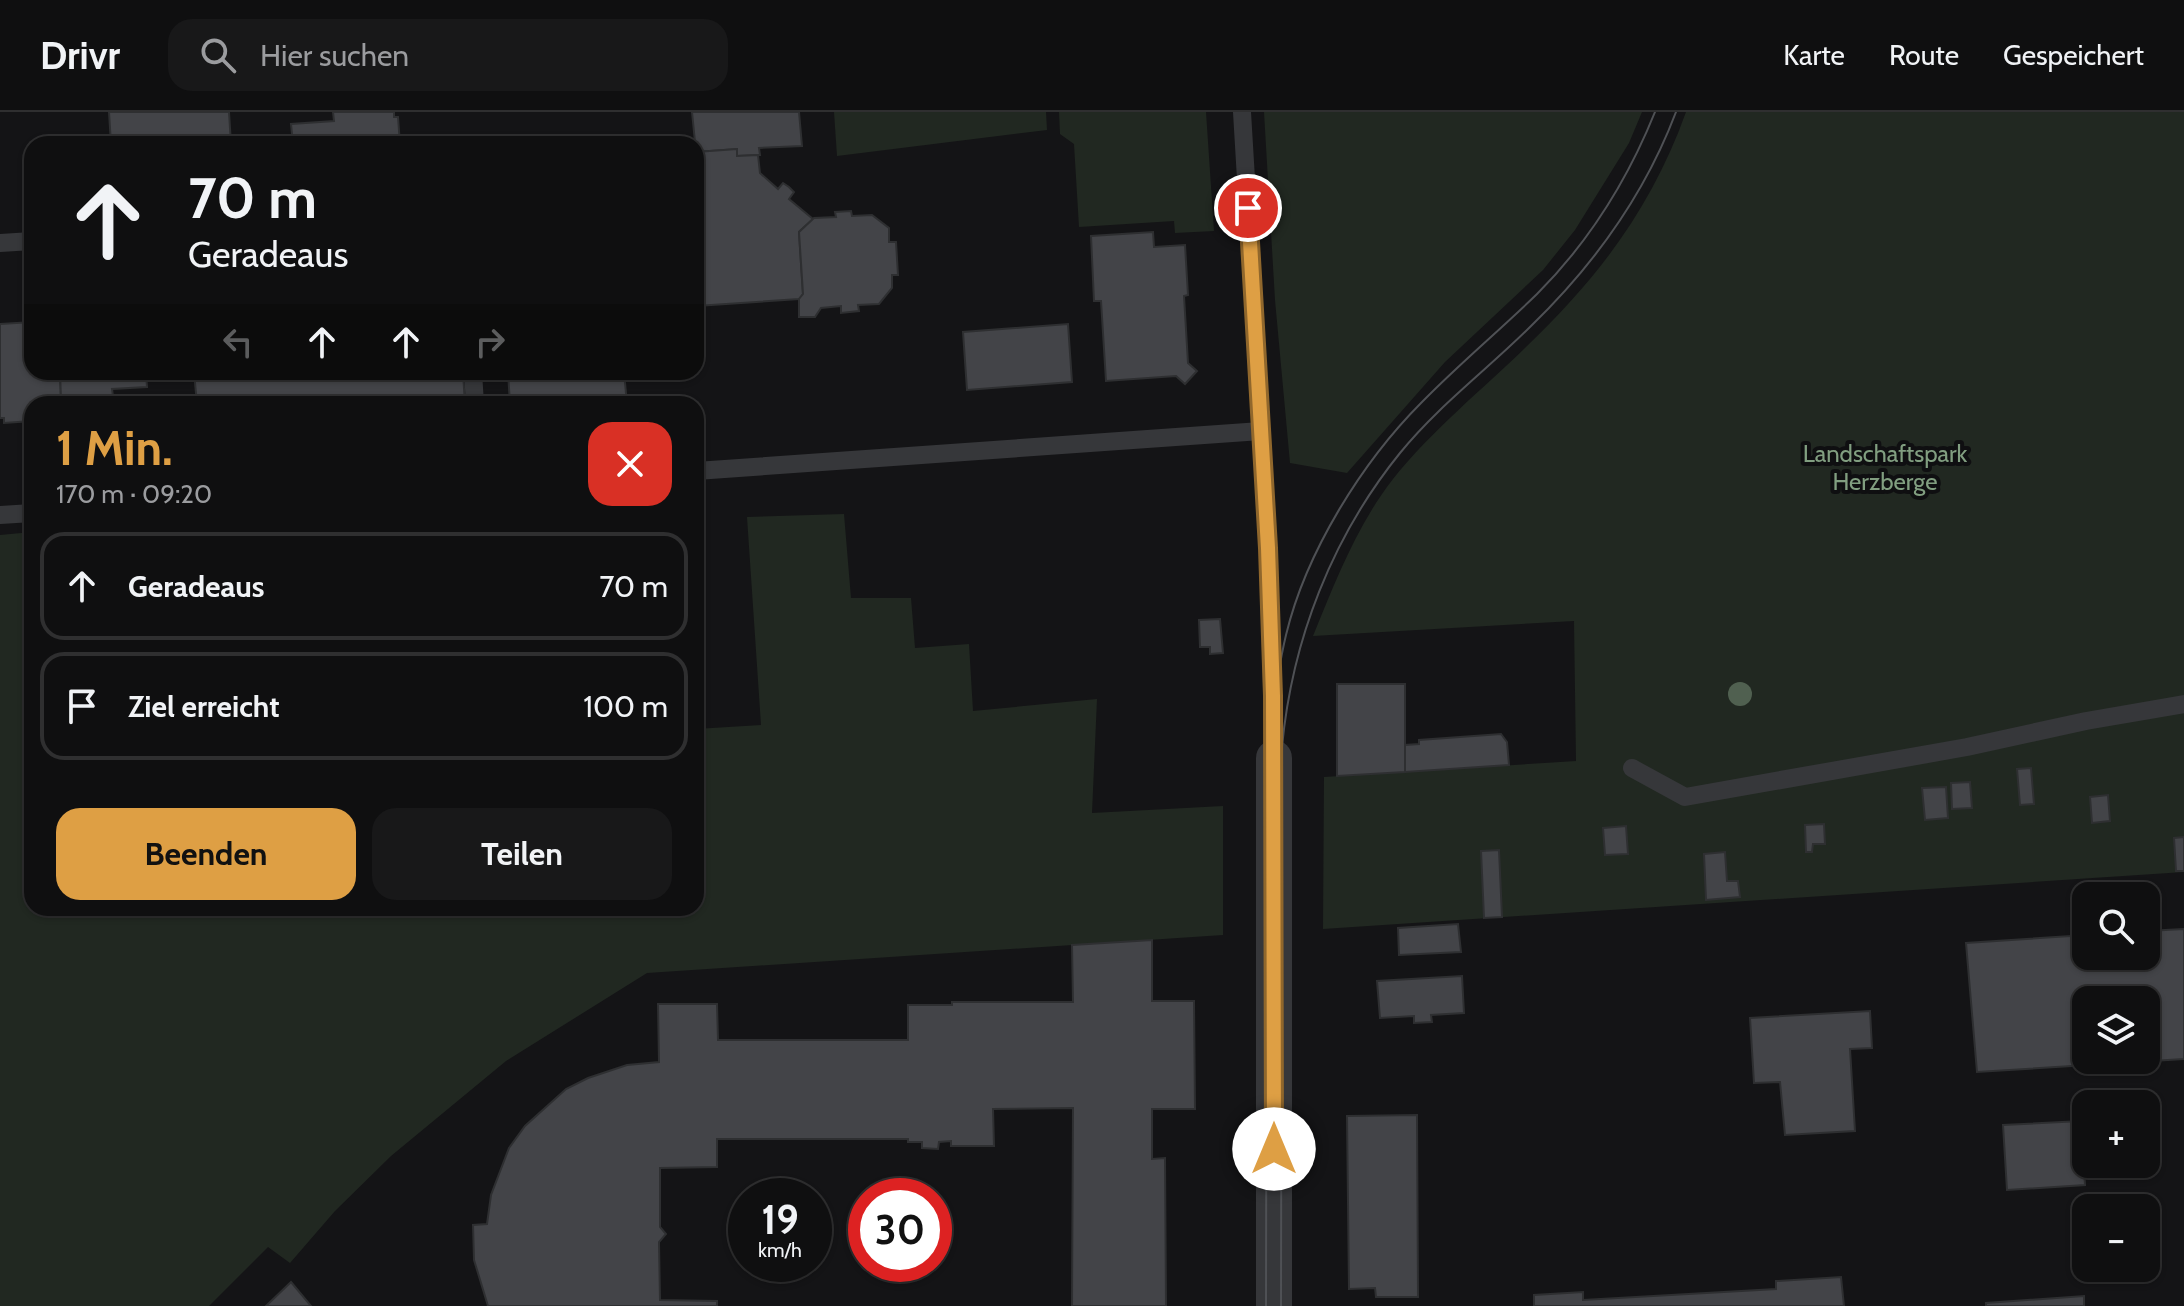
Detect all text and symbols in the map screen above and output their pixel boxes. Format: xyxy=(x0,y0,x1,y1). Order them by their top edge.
search box xyxy=(168,19,728,91)
text: Drivr xyxy=(40,32,120,79)
icon: search xyxy=(196,33,240,77)
text: Hier suchen xyxy=(260,37,409,74)
text: Karte xyxy=(1783,38,1845,72)
text: Route xyxy=(1889,38,1959,72)
text: Gespeichert xyxy=(2003,38,2144,72)
text: 70 m xyxy=(188,164,317,232)
icon: ahead xyxy=(56,168,160,272)
pin xyxy=(1214,174,1282,242)
icon: arrive xyxy=(1226,186,1270,230)
text: Geradeaus xyxy=(188,232,348,276)
icon: left xyxy=(216,320,260,364)
icon: ahead xyxy=(300,320,344,364)
icon: ahead xyxy=(384,320,428,364)
icon: right xyxy=(468,320,512,364)
text: 1 Min. xyxy=(56,419,173,477)
button: close xyxy=(588,422,672,506)
park label: Landschaftspark Herzberge xyxy=(1803,439,1968,496)
text: 170 m · 09:20 xyxy=(56,478,212,510)
icon: ahead xyxy=(60,564,104,608)
text: Geradeaus xyxy=(128,568,265,605)
text: 70 m xyxy=(599,568,668,605)
icon: arrive xyxy=(60,684,104,728)
text: Ziel erreicht xyxy=(128,688,279,725)
text: 100 m xyxy=(583,688,668,725)
button: Beenden xyxy=(56,808,356,900)
button: Teilen xyxy=(372,808,672,900)
map controls xyxy=(2072,882,2160,1282)
button: search xyxy=(2072,882,2160,970)
button: layers xyxy=(2072,986,2160,1074)
button: + xyxy=(2072,1090,2160,1178)
position arrow xyxy=(1232,1107,1316,1191)
speed limit sign: 30 xyxy=(848,1178,952,1282)
button: − xyxy=(2072,1194,2160,1282)
text: 19 xyxy=(761,1195,799,1244)
text: km/h xyxy=(758,1238,802,1262)

